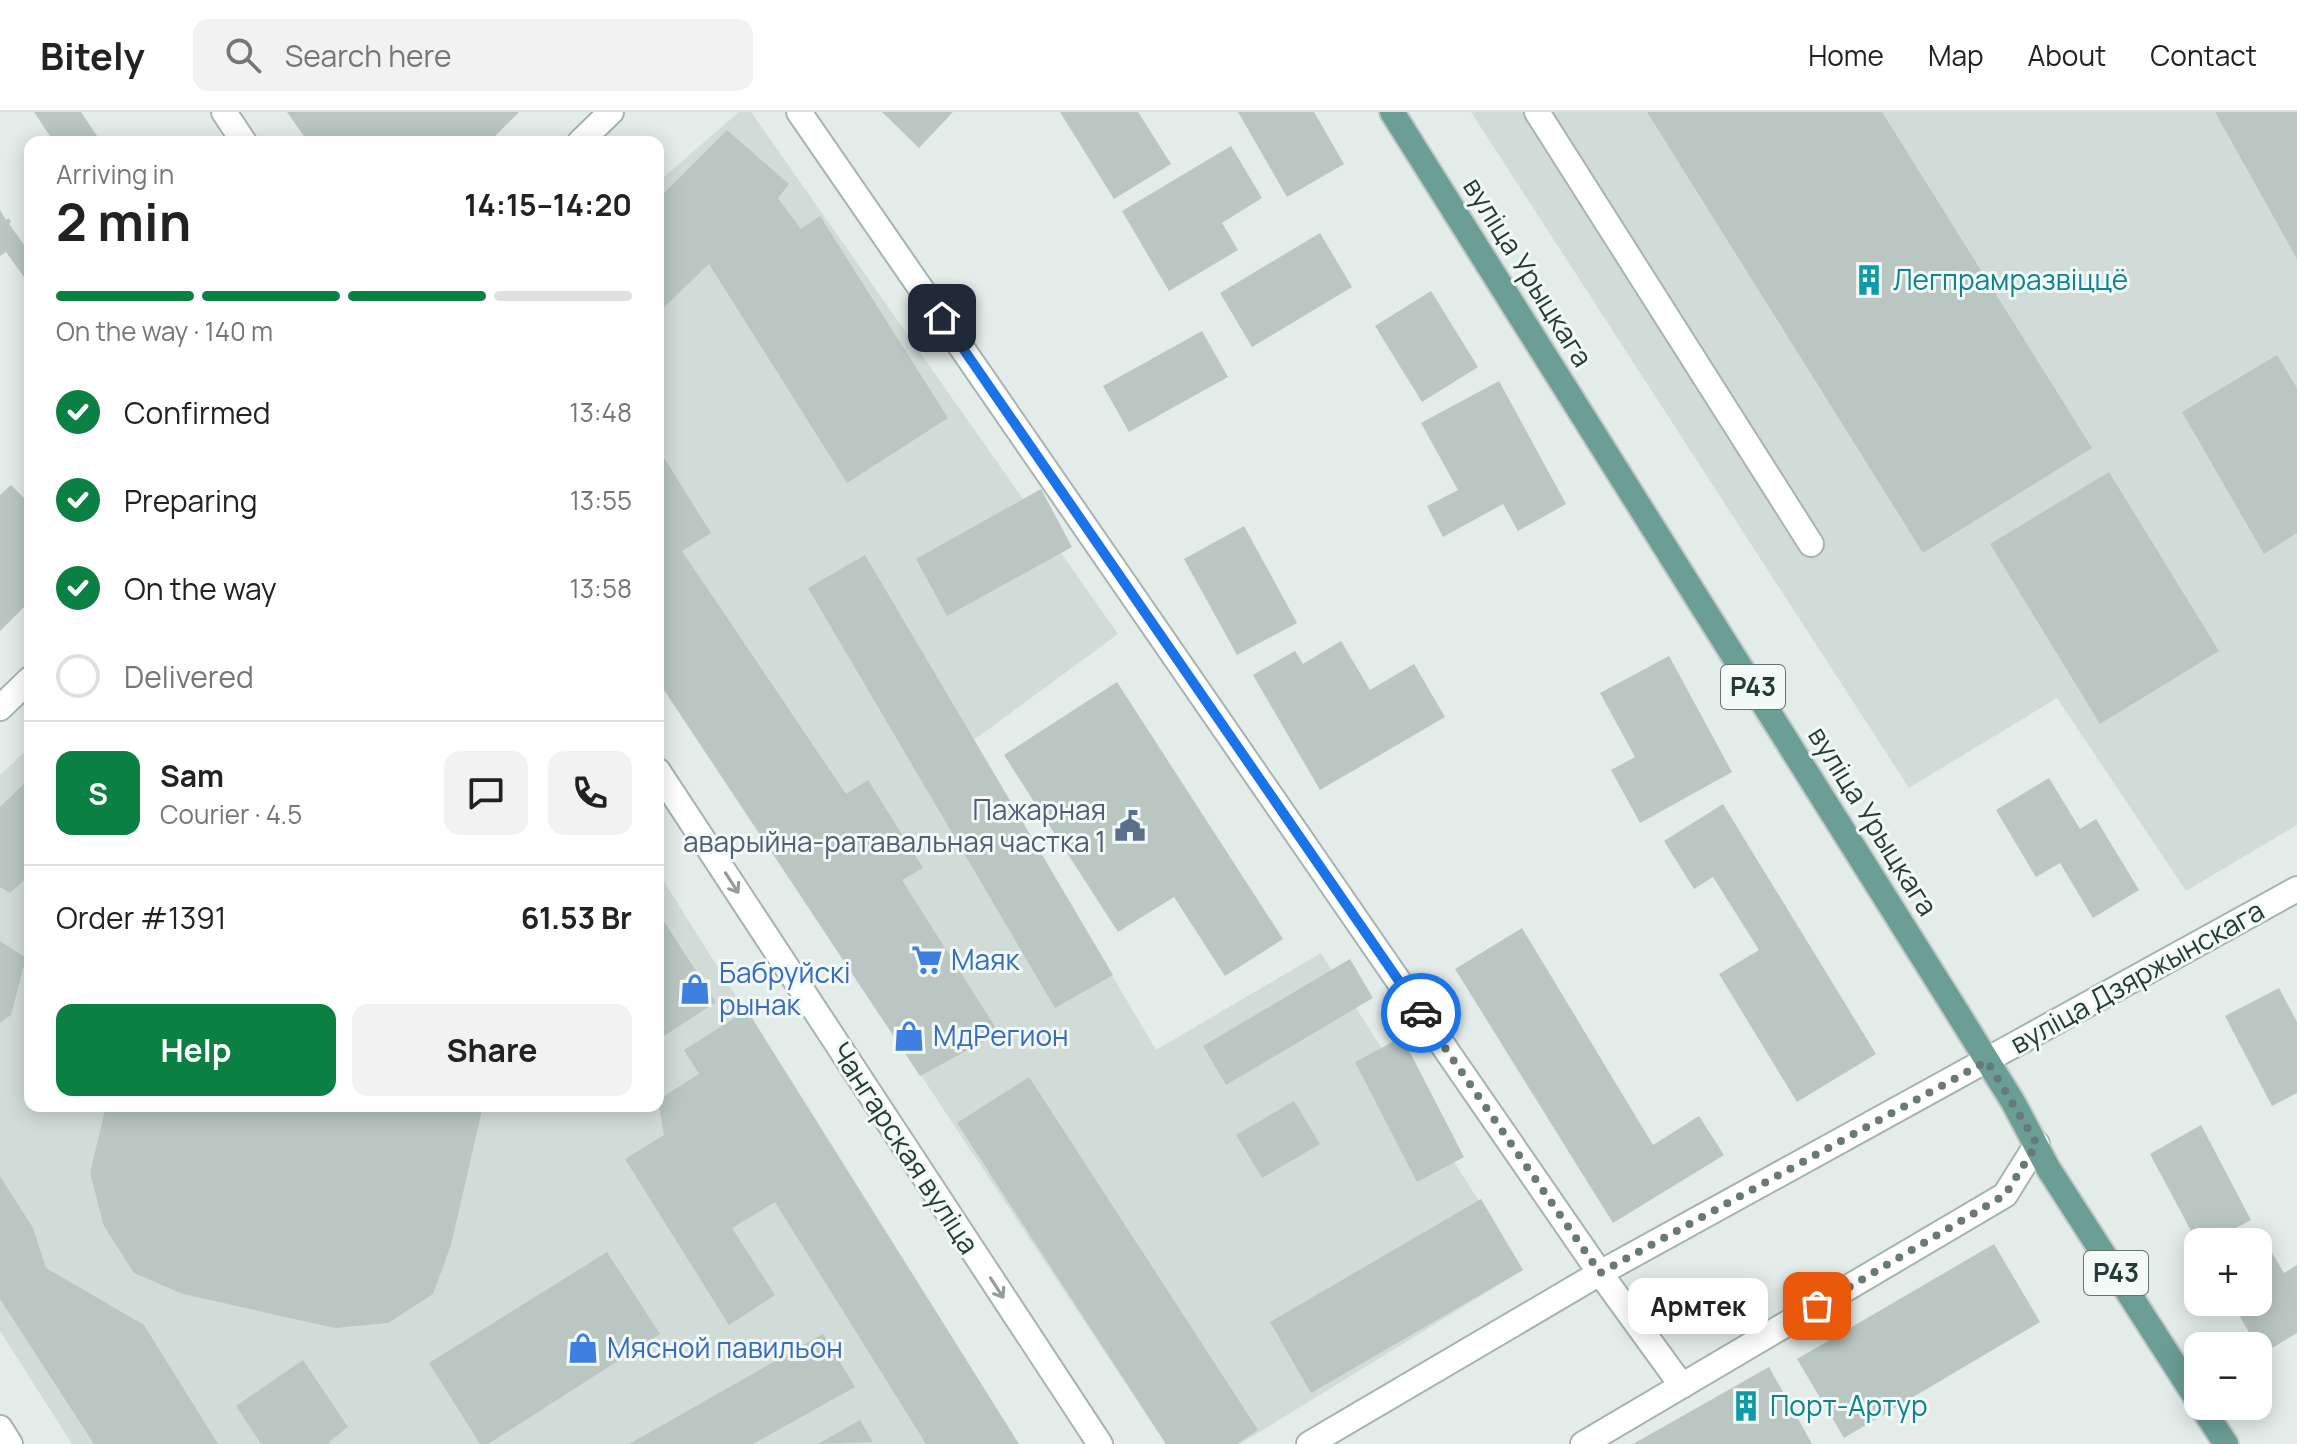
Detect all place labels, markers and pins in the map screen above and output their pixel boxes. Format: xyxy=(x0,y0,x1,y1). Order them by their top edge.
place label: Легпрамразвіццё xyxy=(1893,260,2128,298)
building icon: Легпрамразвіццё xyxy=(1852,263,1886,297)
pin xyxy=(908,284,976,352)
place label: Пажарная аварыйна-ратавальная частка 1 xyxy=(683,790,1106,860)
public building icon: Пажарная аварыйна-ратавальная частка 1 xyxy=(1113,809,1147,843)
place label: Маяк xyxy=(951,940,1021,978)
supermarket icon: Маяк xyxy=(910,943,944,977)
place label: Бабруйскі рынак xyxy=(719,953,850,1023)
shop icon: Бабруйскі рынак xyxy=(678,972,712,1006)
place label: МдРегион xyxy=(933,1016,1069,1054)
shop icon: МдРегион xyxy=(892,1019,926,1053)
pin xyxy=(1783,1272,1851,1340)
callout: Армтек xyxy=(1629,1278,1769,1334)
place label: Мясной павильон xyxy=(607,1328,843,1366)
shop icon: Мясной павильон xyxy=(566,1331,600,1365)
place label: Порт-Артур xyxy=(1770,1386,1928,1424)
building icon: Порт-Артур xyxy=(1729,1389,1763,1423)

